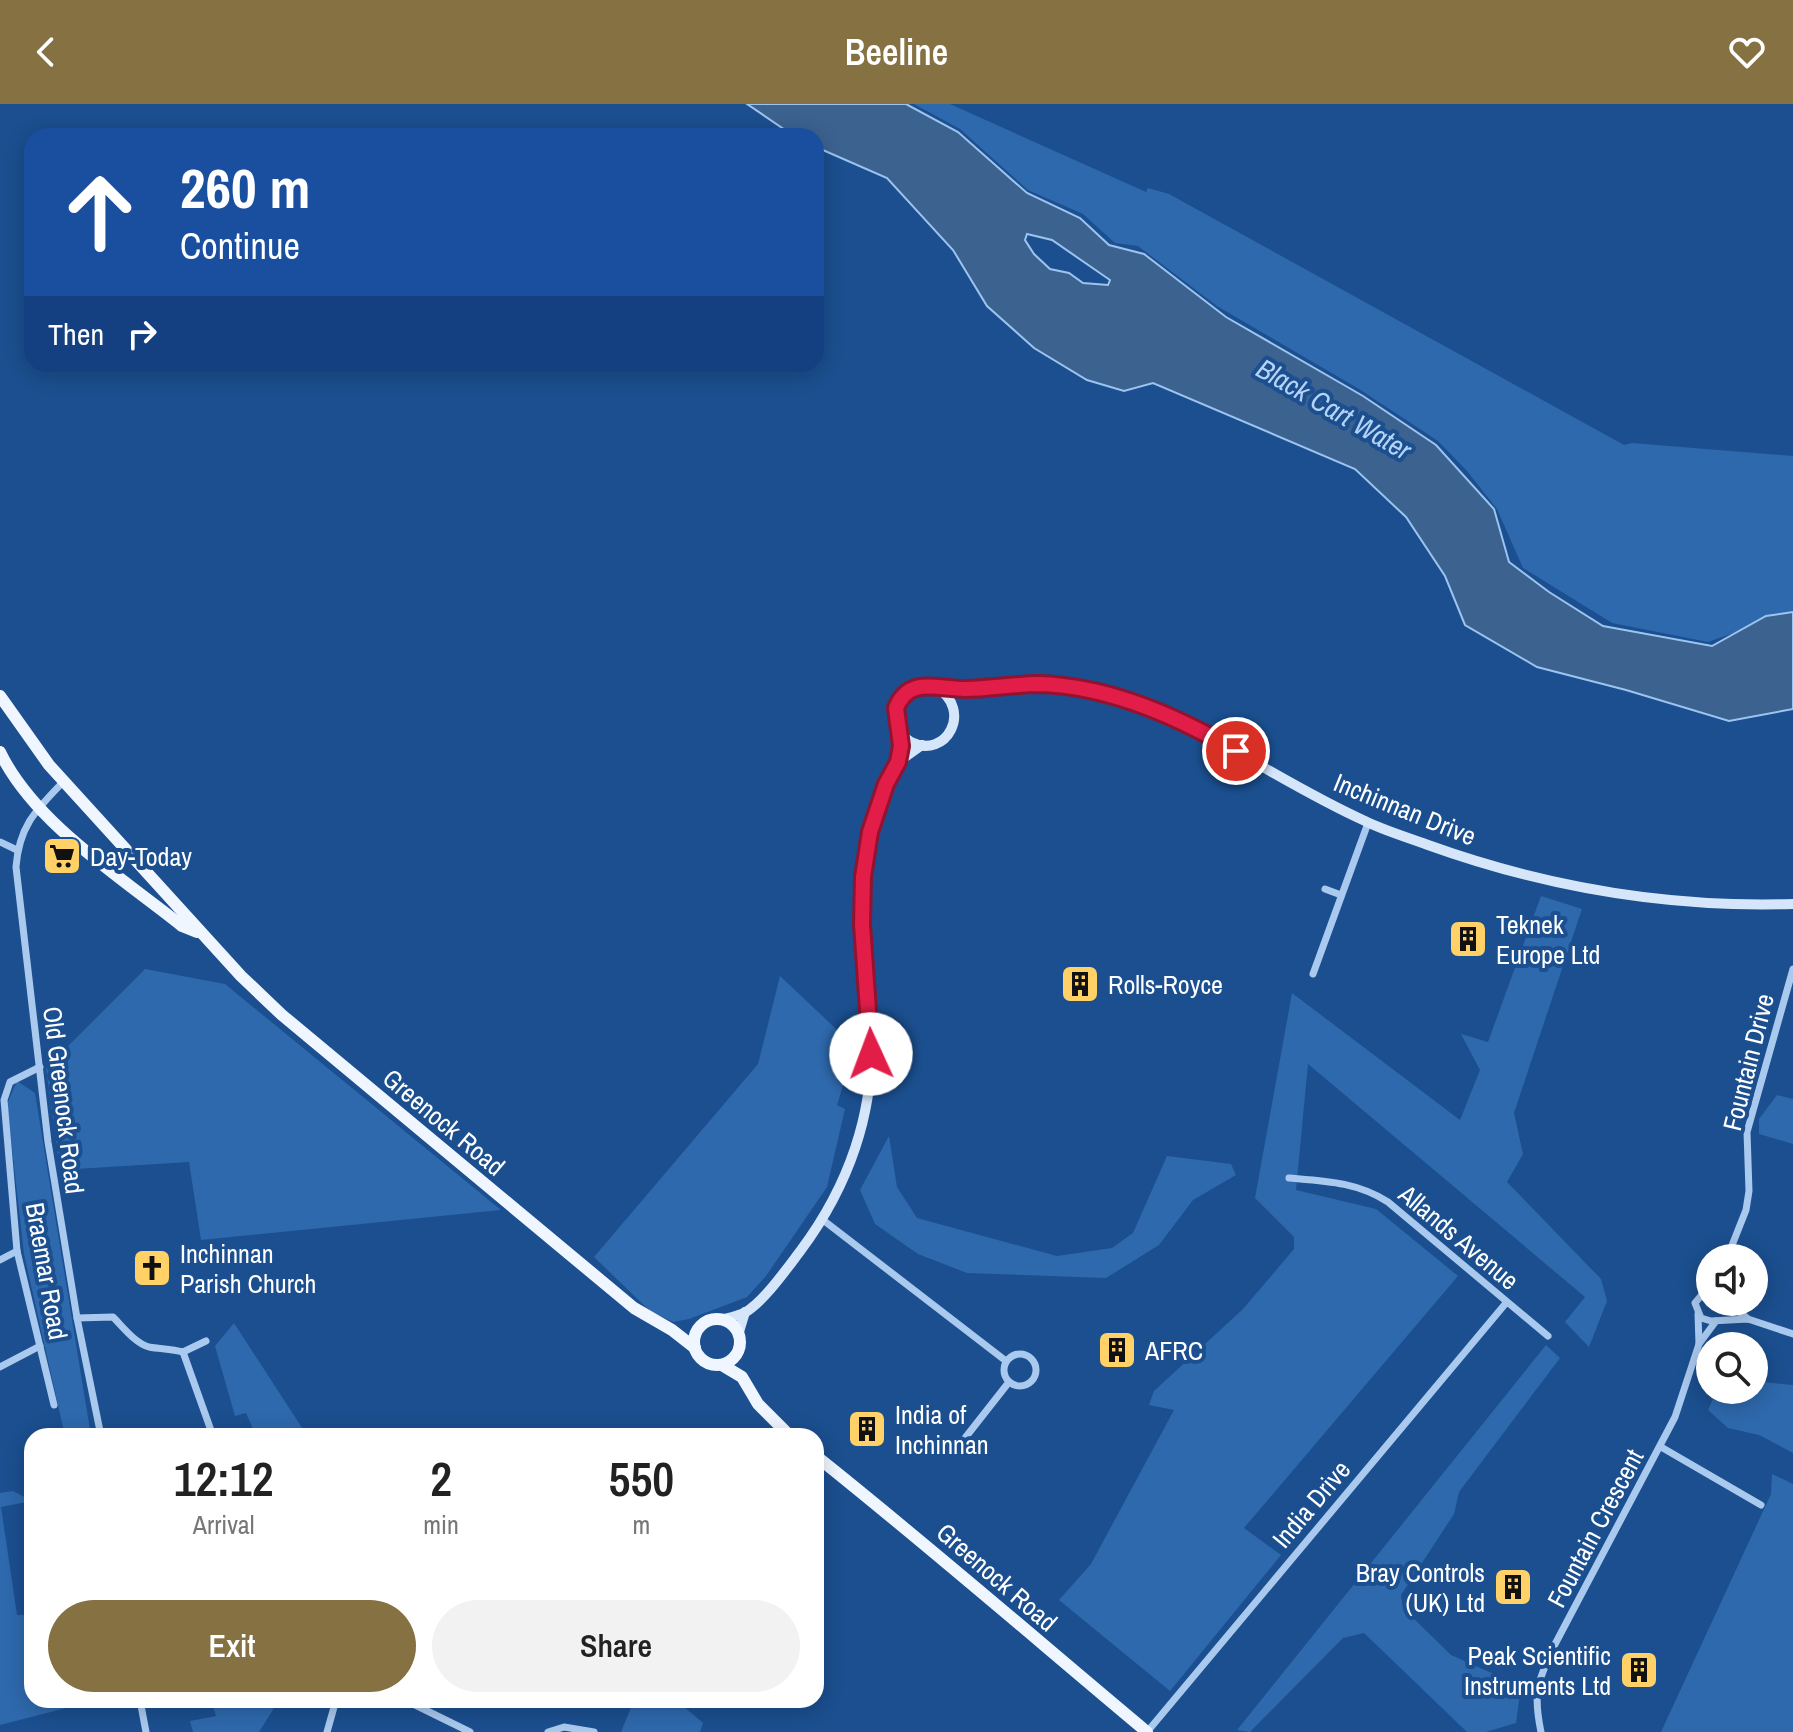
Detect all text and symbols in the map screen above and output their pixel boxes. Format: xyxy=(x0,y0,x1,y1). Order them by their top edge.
text: Beeline xyxy=(845,28,948,76)
icon: back xyxy=(24,30,68,74)
icon: heart xyxy=(1725,30,1769,74)
text: 260 m xyxy=(180,150,310,225)
icon: ahead xyxy=(48,160,152,264)
text: Continue xyxy=(180,222,300,270)
icon: right xyxy=(120,312,164,356)
text: Then xyxy=(48,314,104,354)
water label: Black Cart Water xyxy=(1250,349,1420,469)
pin xyxy=(1202,717,1270,785)
icon: arrive xyxy=(1214,729,1258,773)
street label: Inchinnan Drive xyxy=(1329,765,1481,853)
supermarket icon: Day-Today xyxy=(41,835,83,877)
place label: Day-Today xyxy=(90,839,192,874)
place label: Teknek Europe Ltd xyxy=(1496,907,1600,972)
building icon: Teknek Europe Ltd xyxy=(1447,918,1489,960)
building icon: Rolls-Royce xyxy=(1059,963,1101,1005)
place label: Rolls-Royce xyxy=(1108,967,1223,1002)
street label: Fountain Drive xyxy=(1714,990,1782,1134)
street label: Old Greenock Road xyxy=(35,1004,93,1196)
position arrow xyxy=(829,1012,913,1096)
street label: Greenock Road xyxy=(376,1061,512,1183)
street label: Allands Avenue xyxy=(1391,1176,1526,1298)
street label: Braemar Road xyxy=(18,1200,76,1342)
place label: Inchinnan Parish Church xyxy=(180,1236,316,1301)
map controls xyxy=(1696,1244,1768,1404)
button: sound xyxy=(1696,1244,1768,1316)
church icon: Inchinnan Parish Church xyxy=(131,1247,173,1289)
building icon: AFRC xyxy=(1096,1329,1138,1371)
button: search xyxy=(1696,1332,1768,1404)
place label: AFRC xyxy=(1144,1333,1203,1368)
place label: India of Inchinnan xyxy=(895,1397,989,1462)
building icon: India of Inchinnan xyxy=(846,1408,888,1450)
street label: Fountain Crescent xyxy=(1539,1443,1651,1613)
text: 12:12 xyxy=(174,1446,274,1511)
text: 2 xyxy=(430,1446,452,1511)
text: 550 xyxy=(609,1446,674,1511)
street label: India Drive xyxy=(1264,1453,1358,1555)
text: Arrival xyxy=(193,1507,254,1542)
text: min xyxy=(423,1507,459,1542)
text: m xyxy=(633,1507,650,1542)
street label: Greenock Road xyxy=(929,1515,1065,1639)
place label: Bray Controls (UK) Ltd xyxy=(1356,1555,1485,1620)
building icon: Bray Controls (UK) Ltd xyxy=(1492,1566,1534,1608)
button: Exit xyxy=(48,1600,416,1692)
button: Share xyxy=(432,1600,800,1692)
place label: Peak Scientific Instruments Ltd xyxy=(1464,1638,1611,1703)
building icon: Peak Scientific Instruments Ltd xyxy=(1618,1649,1660,1691)

